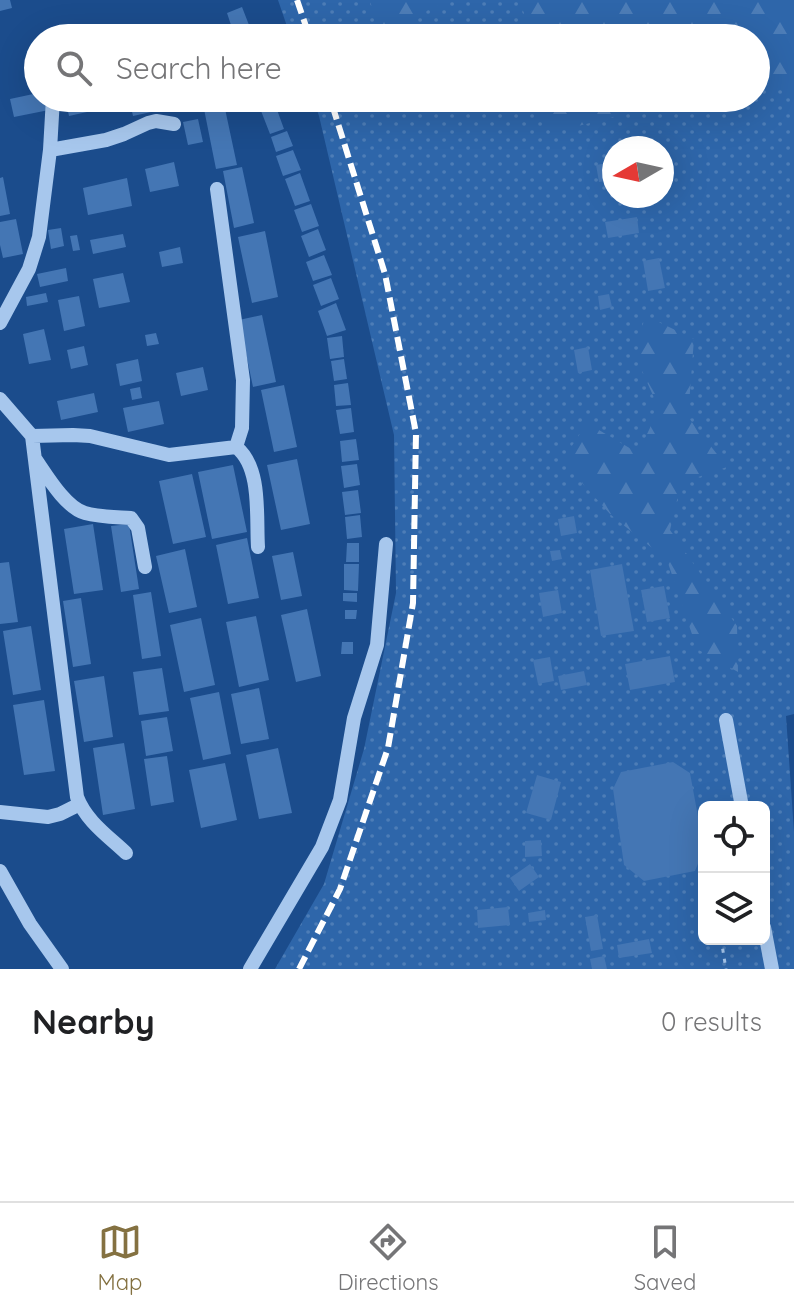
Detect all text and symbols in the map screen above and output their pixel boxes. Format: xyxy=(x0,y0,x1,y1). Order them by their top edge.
search box xyxy=(24,24,770,112)
icon: search xyxy=(52,46,96,90)
text: Search here xyxy=(116,49,282,87)
north arrow xyxy=(602,136,674,208)
map controls xyxy=(698,801,770,945)
button: locate xyxy=(698,801,770,873)
button: layers xyxy=(698,873,770,945)
text: Nearby xyxy=(32,1000,155,1043)
text: 0 results xyxy=(661,1005,762,1038)
tab: Map xyxy=(98,1220,142,1296)
tab: Directions xyxy=(338,1220,438,1296)
tab: Saved xyxy=(634,1220,696,1296)

